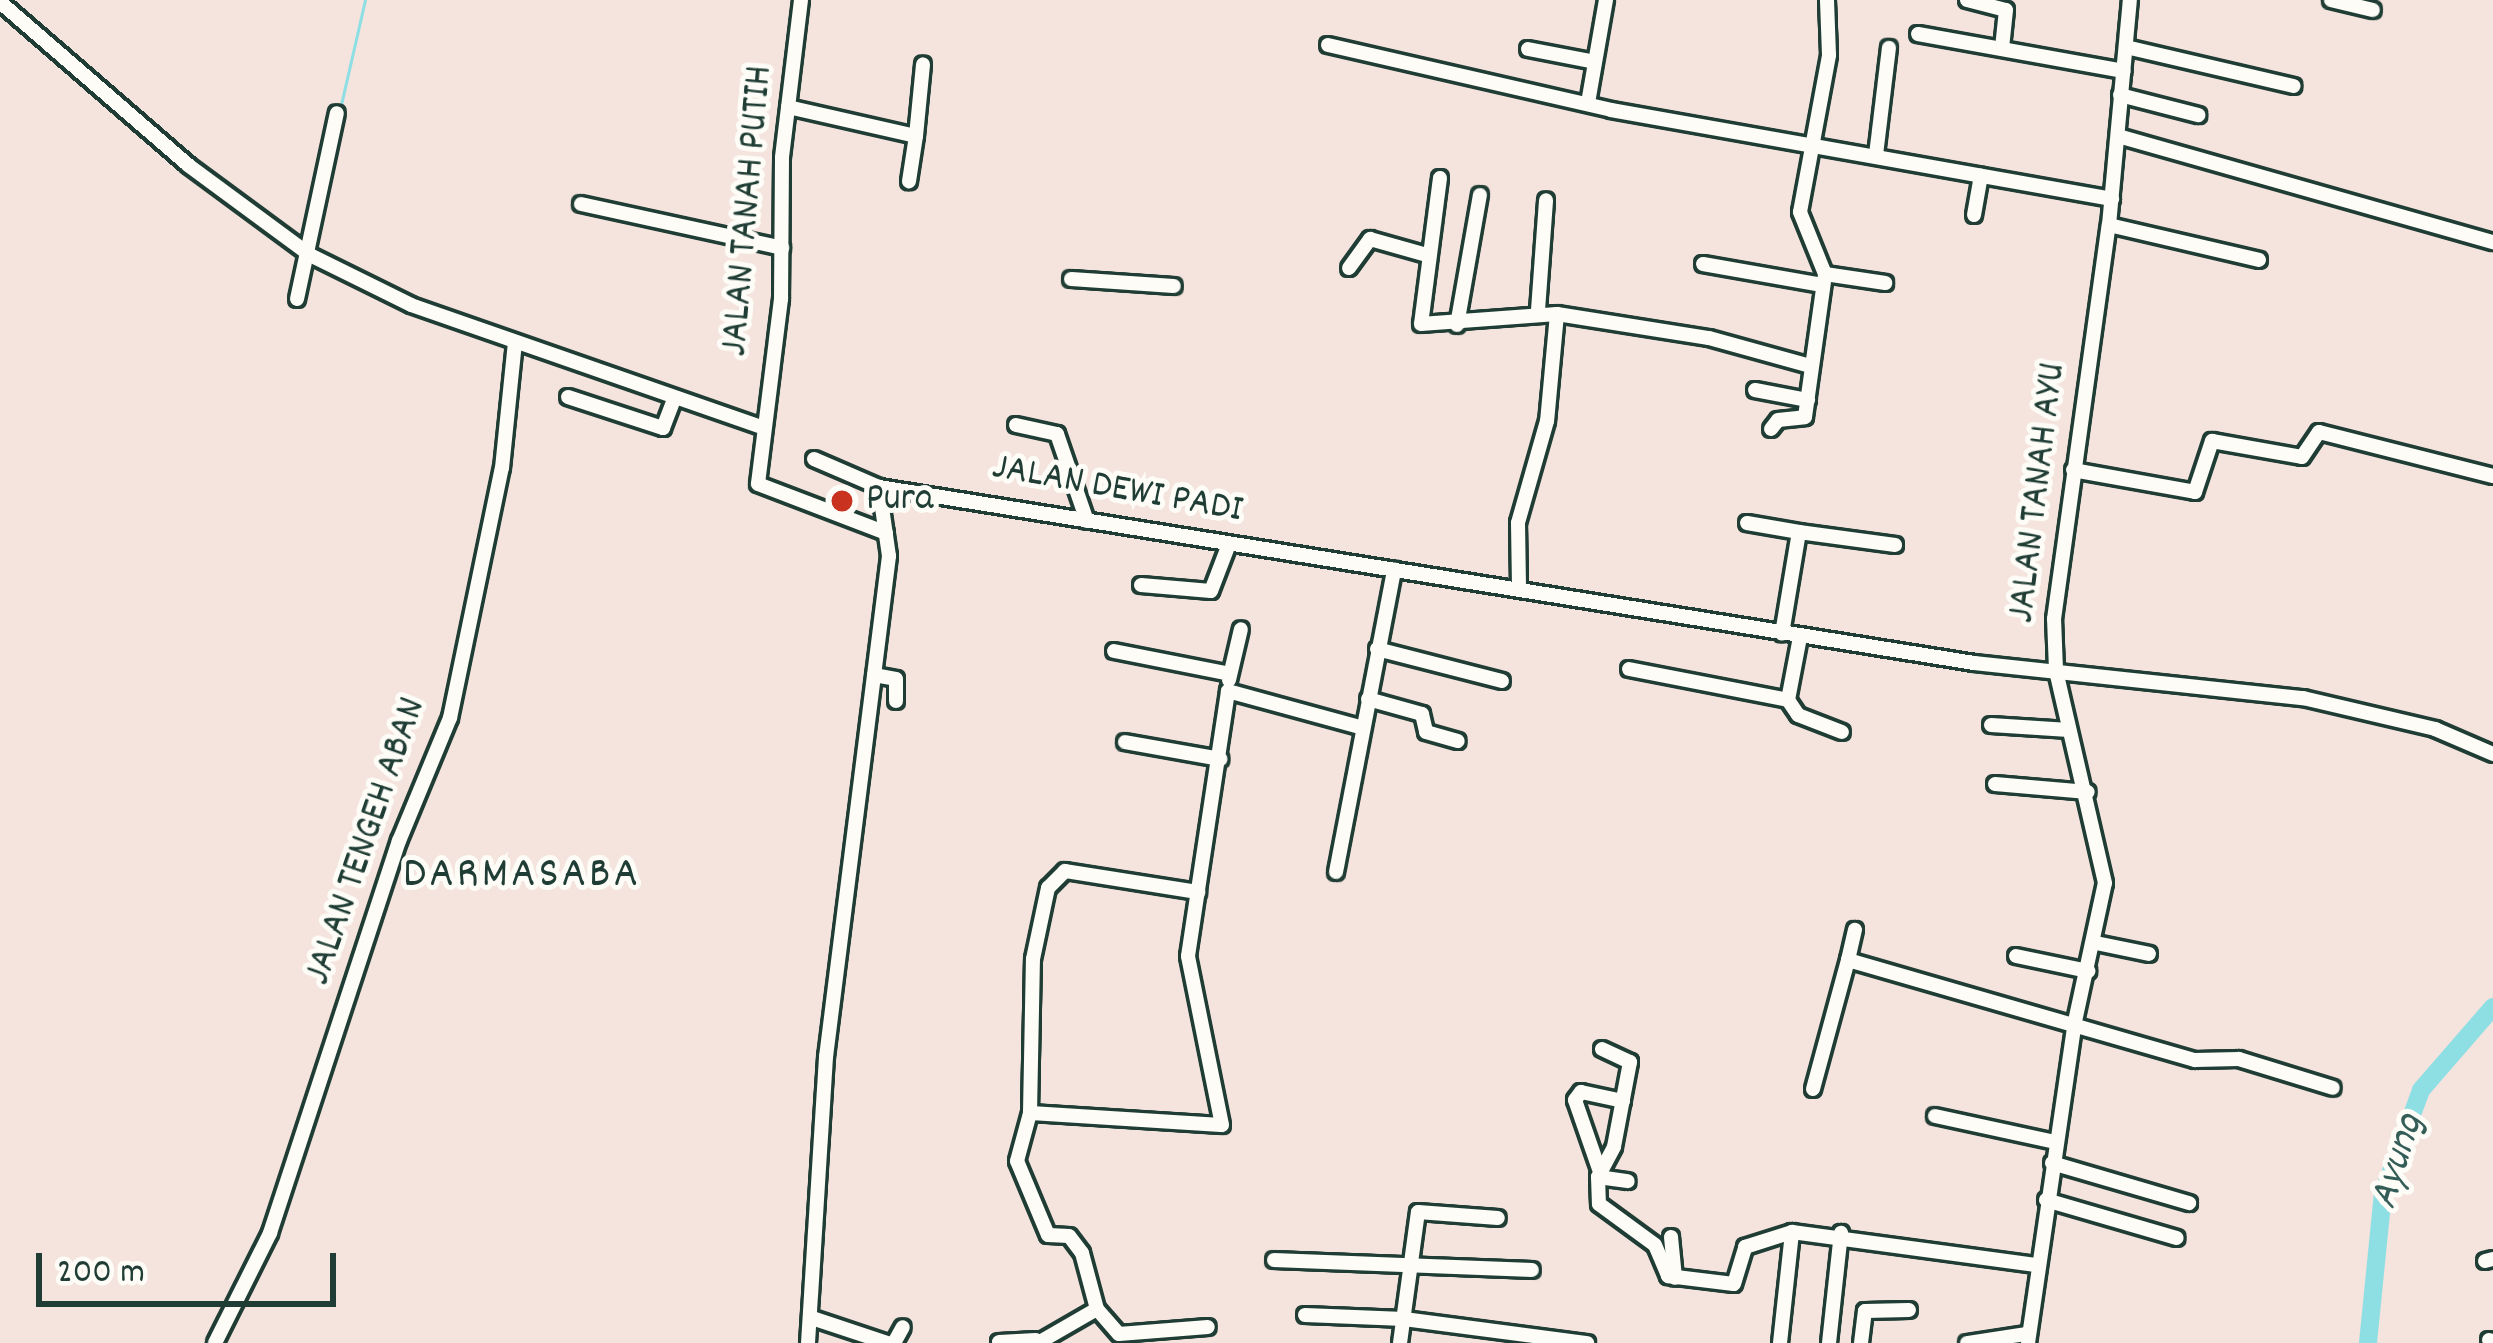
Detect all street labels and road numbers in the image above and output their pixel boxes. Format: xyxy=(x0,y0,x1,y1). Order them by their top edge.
street label: JALAN TANAH PUTIH xyxy=(714,64,786,358)
street label: JALAN TANAH AYU xyxy=(2001,360,2079,626)
street label: JALAN DEWI PADI xyxy=(988,446,1246,536)
street label: JALAN TENGEH ABAN xyxy=(297,692,439,992)

